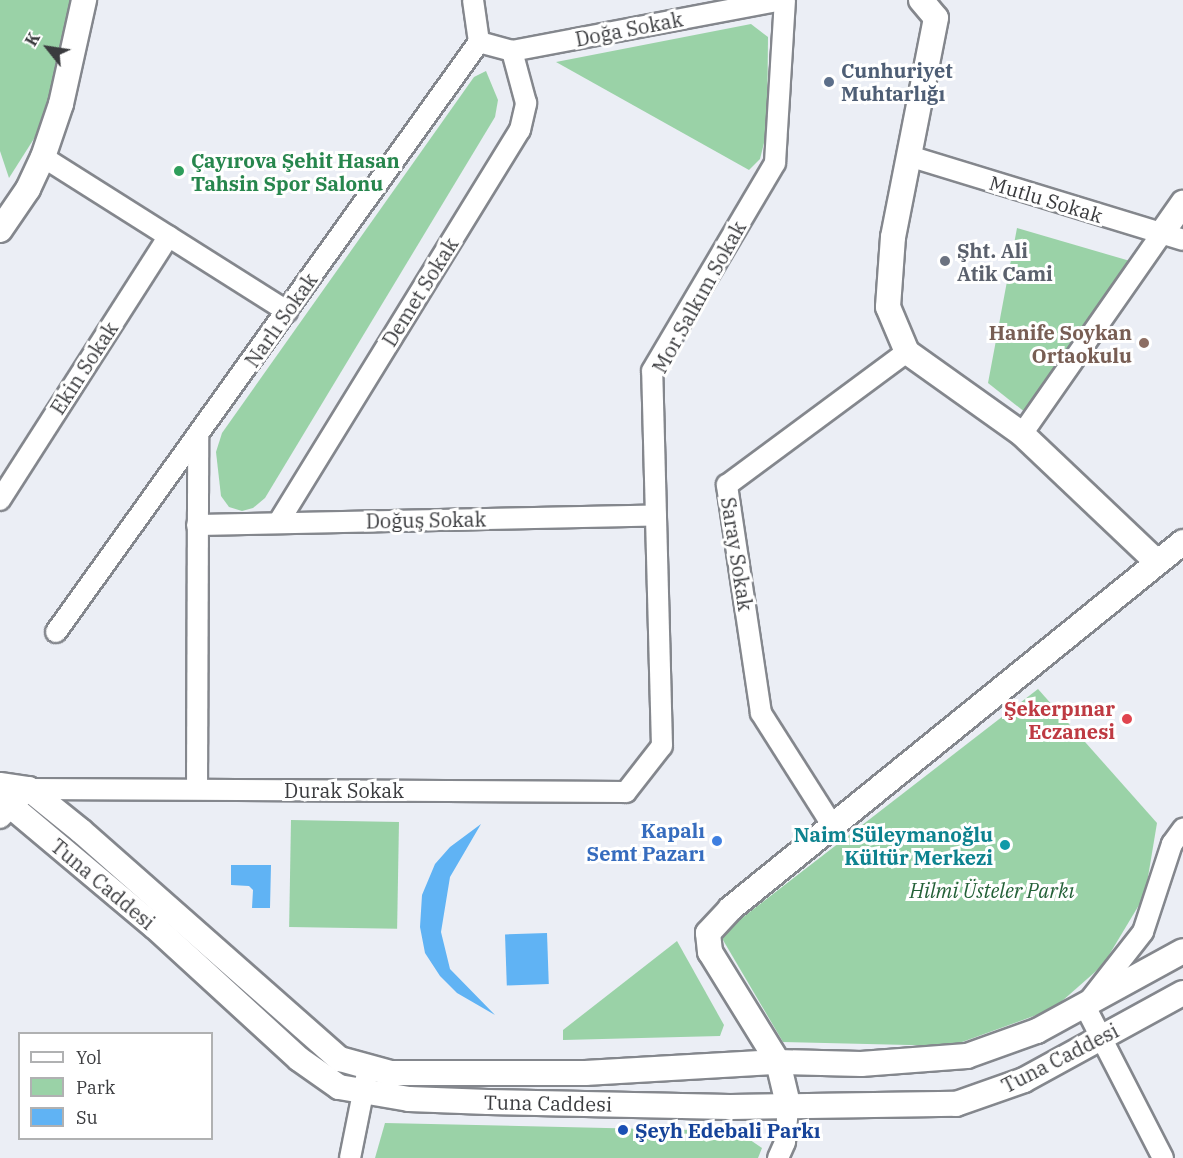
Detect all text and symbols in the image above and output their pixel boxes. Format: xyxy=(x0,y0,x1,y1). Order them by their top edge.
street label: Doğa Sokak xyxy=(573,7,685,51)
north arrow xyxy=(18,18,78,78)
text: K xyxy=(21,29,44,49)
place label: Cunhuriyet Muhtarlığı xyxy=(841,58,953,105)
marker: Cunhuriyet Muhtarlığı xyxy=(822,75,836,89)
place label: Çayırova Şehit Hasan Tahsin Spor Salonu xyxy=(191,148,400,195)
marker: Çayırova Şehit Hasan Tahsin Spor Salonu xyxy=(172,164,186,178)
street label: Mutlu Sokak xyxy=(986,170,1106,228)
street label: Mor Salkım Sokak xyxy=(647,217,751,377)
street label: Demet Sokak xyxy=(377,233,463,351)
place label: Şht. Ali Atik Cami xyxy=(957,238,1053,285)
marker: Şht. Ali Atik Cami xyxy=(938,254,952,268)
street label: Narlı Sokak xyxy=(240,268,322,372)
street label: Ekin Sokak xyxy=(45,317,123,419)
place label: Hanife Soykan Ortaokulu xyxy=(989,320,1132,367)
marker: Hanife Soykan Ortaokulu xyxy=(1137,336,1151,350)
street label: Saray Sokak xyxy=(716,495,758,613)
street label: Doğuş Sokak xyxy=(366,507,486,533)
place label: Şekerpınar Eczanesi xyxy=(1004,696,1115,743)
marker: Şekerpınar Eczanesi xyxy=(1120,712,1134,726)
street label: Durak Sokak xyxy=(284,778,404,802)
place label: Kapalı Semt Pazarı xyxy=(587,818,705,865)
place label: Naim Süleymanoğlu Kültür Merkezi xyxy=(794,822,993,869)
street label: Tuna Caddesi xyxy=(46,834,160,934)
marker: Kapalı Semt Pazarı xyxy=(710,834,724,848)
marker: Naim Süleymanoğlu Kültür Merkezi xyxy=(998,838,1012,852)
park label: Hilmi Üsteler Parkı xyxy=(910,878,1074,902)
street label: Tuna Caddesi xyxy=(997,1018,1123,1098)
legend xyxy=(18,1032,213,1140)
text: Yol xyxy=(76,1046,102,1069)
text: Park xyxy=(76,1076,115,1099)
street label: Tuna Caddesi xyxy=(484,1090,612,1116)
text: Su xyxy=(76,1106,98,1129)
place label: Şeyh Edebali Parkı xyxy=(635,1118,820,1142)
marker: Şeyh Edebali Parkı xyxy=(616,1123,630,1137)

